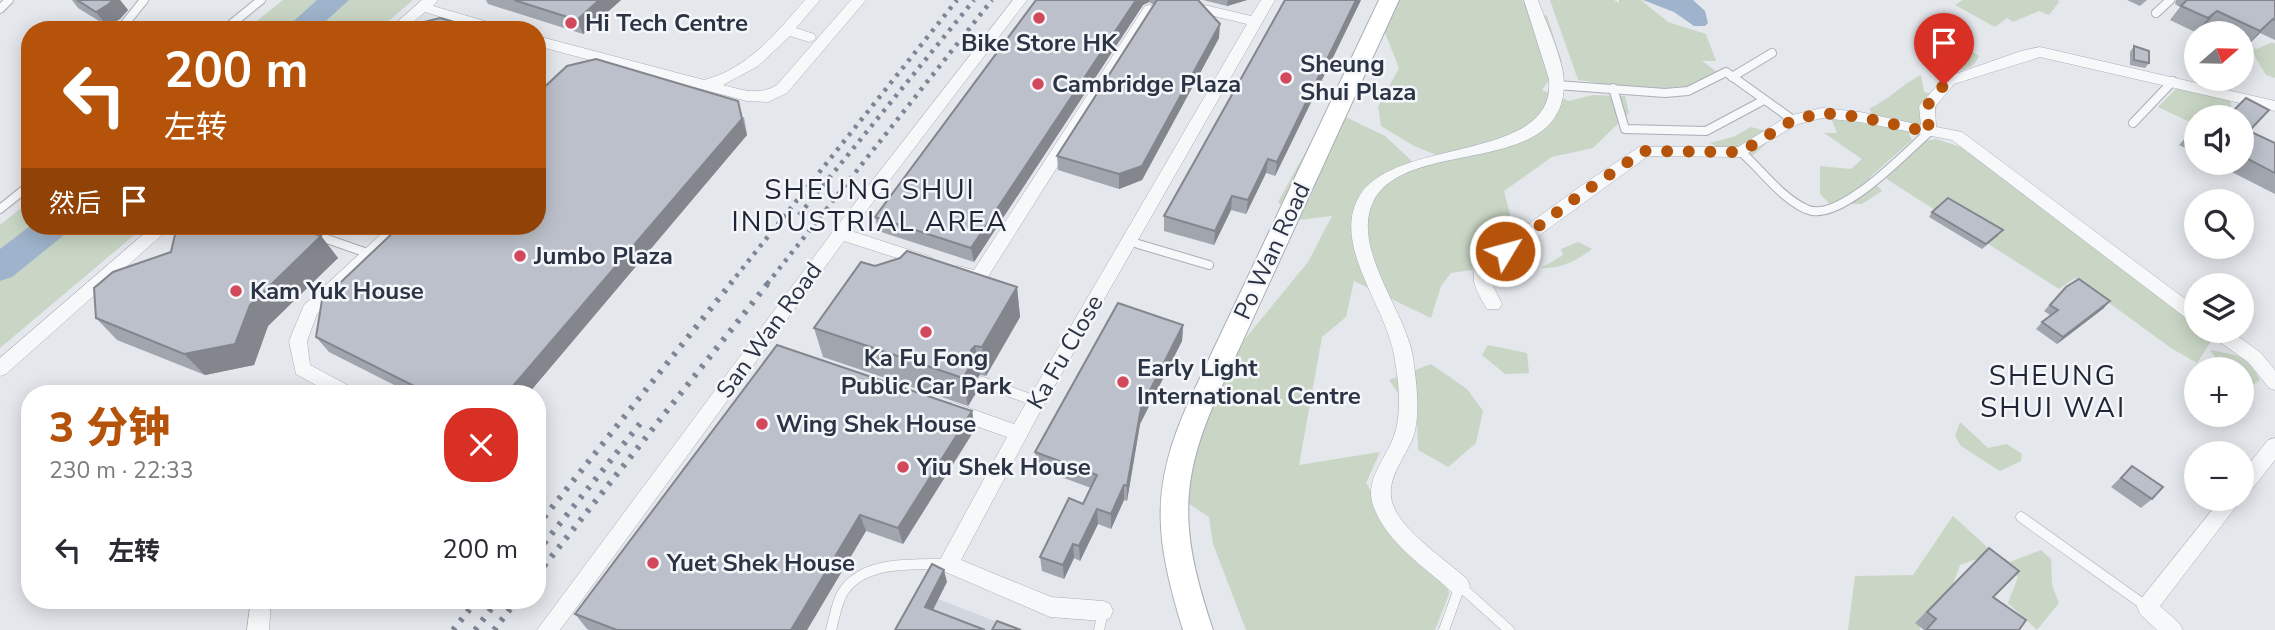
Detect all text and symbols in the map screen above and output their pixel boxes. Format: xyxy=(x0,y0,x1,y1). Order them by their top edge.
place label: Hi Tech Centre xyxy=(585,7,748,39)
marker: Bike Store HK xyxy=(1031,10,1047,26)
pin xyxy=(1914,13,1974,85)
marker: Hi Tech Centre xyxy=(563,15,579,31)
north arrow xyxy=(2184,21,2254,91)
map controls xyxy=(2184,21,2254,511)
icon: arrive xyxy=(1925,24,1963,62)
place label: Bike Store HK xyxy=(961,27,1118,59)
text: 200 m xyxy=(164,37,308,104)
place label: Sheung Shui Plaza xyxy=(1300,48,1417,108)
icon: left xyxy=(49,49,140,140)
place label: Cambridge Plaza xyxy=(1052,68,1241,100)
marker: Sheung Shui Plaza xyxy=(1278,70,1294,86)
marker: Cambridge Plaza xyxy=(1030,76,1046,92)
button: sound xyxy=(2184,105,2254,175)
text: 左转 xyxy=(164,106,228,149)
district label: SHEUNG SHUI INDUSTRIAL AREA xyxy=(732,171,1008,241)
street label: Po Wan Road xyxy=(1226,177,1318,325)
icon: arrive xyxy=(115,182,153,220)
text: 然后 xyxy=(49,186,101,221)
button: search xyxy=(2184,189,2254,259)
position arrow xyxy=(1468,214,1542,288)
place label: Jumbo Plaza xyxy=(533,240,673,272)
marker: Jumbo Plaza xyxy=(512,248,528,264)
street label: San Wan Road xyxy=(709,256,829,404)
button: layers xyxy=(2184,273,2254,343)
place label: Kam Yuk House xyxy=(250,275,424,307)
marker: Kam Yuk House xyxy=(228,283,244,299)
street label: Ka Fu Close xyxy=(1019,289,1111,415)
marker: Ka Fu Fong Public Car Park xyxy=(918,324,934,340)
place label: Ka Fu Fong Public Car Park xyxy=(841,342,1012,402)
place label: Early Light International Centre xyxy=(1137,352,1361,412)
district label: SHEUNG SHUI WAI xyxy=(1980,357,2126,427)
button: + xyxy=(2184,357,2254,427)
marker: Early Light International Centre xyxy=(1115,374,1131,390)
text: 3 分钟 xyxy=(49,400,170,457)
button: close xyxy=(444,408,518,482)
place label: Wing Shek House xyxy=(776,408,976,440)
marker: Wing Shek House xyxy=(754,416,770,432)
button: − xyxy=(2184,441,2254,511)
place label: Yiu Shek House xyxy=(916,451,1091,483)
text: 230 m · 22:33 xyxy=(49,455,194,486)
marker: Yiu Shek House xyxy=(895,459,911,475)
icon: left xyxy=(49,531,87,569)
text: 200 m xyxy=(442,532,518,567)
text: 左转 xyxy=(108,534,160,569)
place label: Yuet Shek House xyxy=(666,547,855,579)
marker: Yuet Shek House xyxy=(645,555,661,571)

